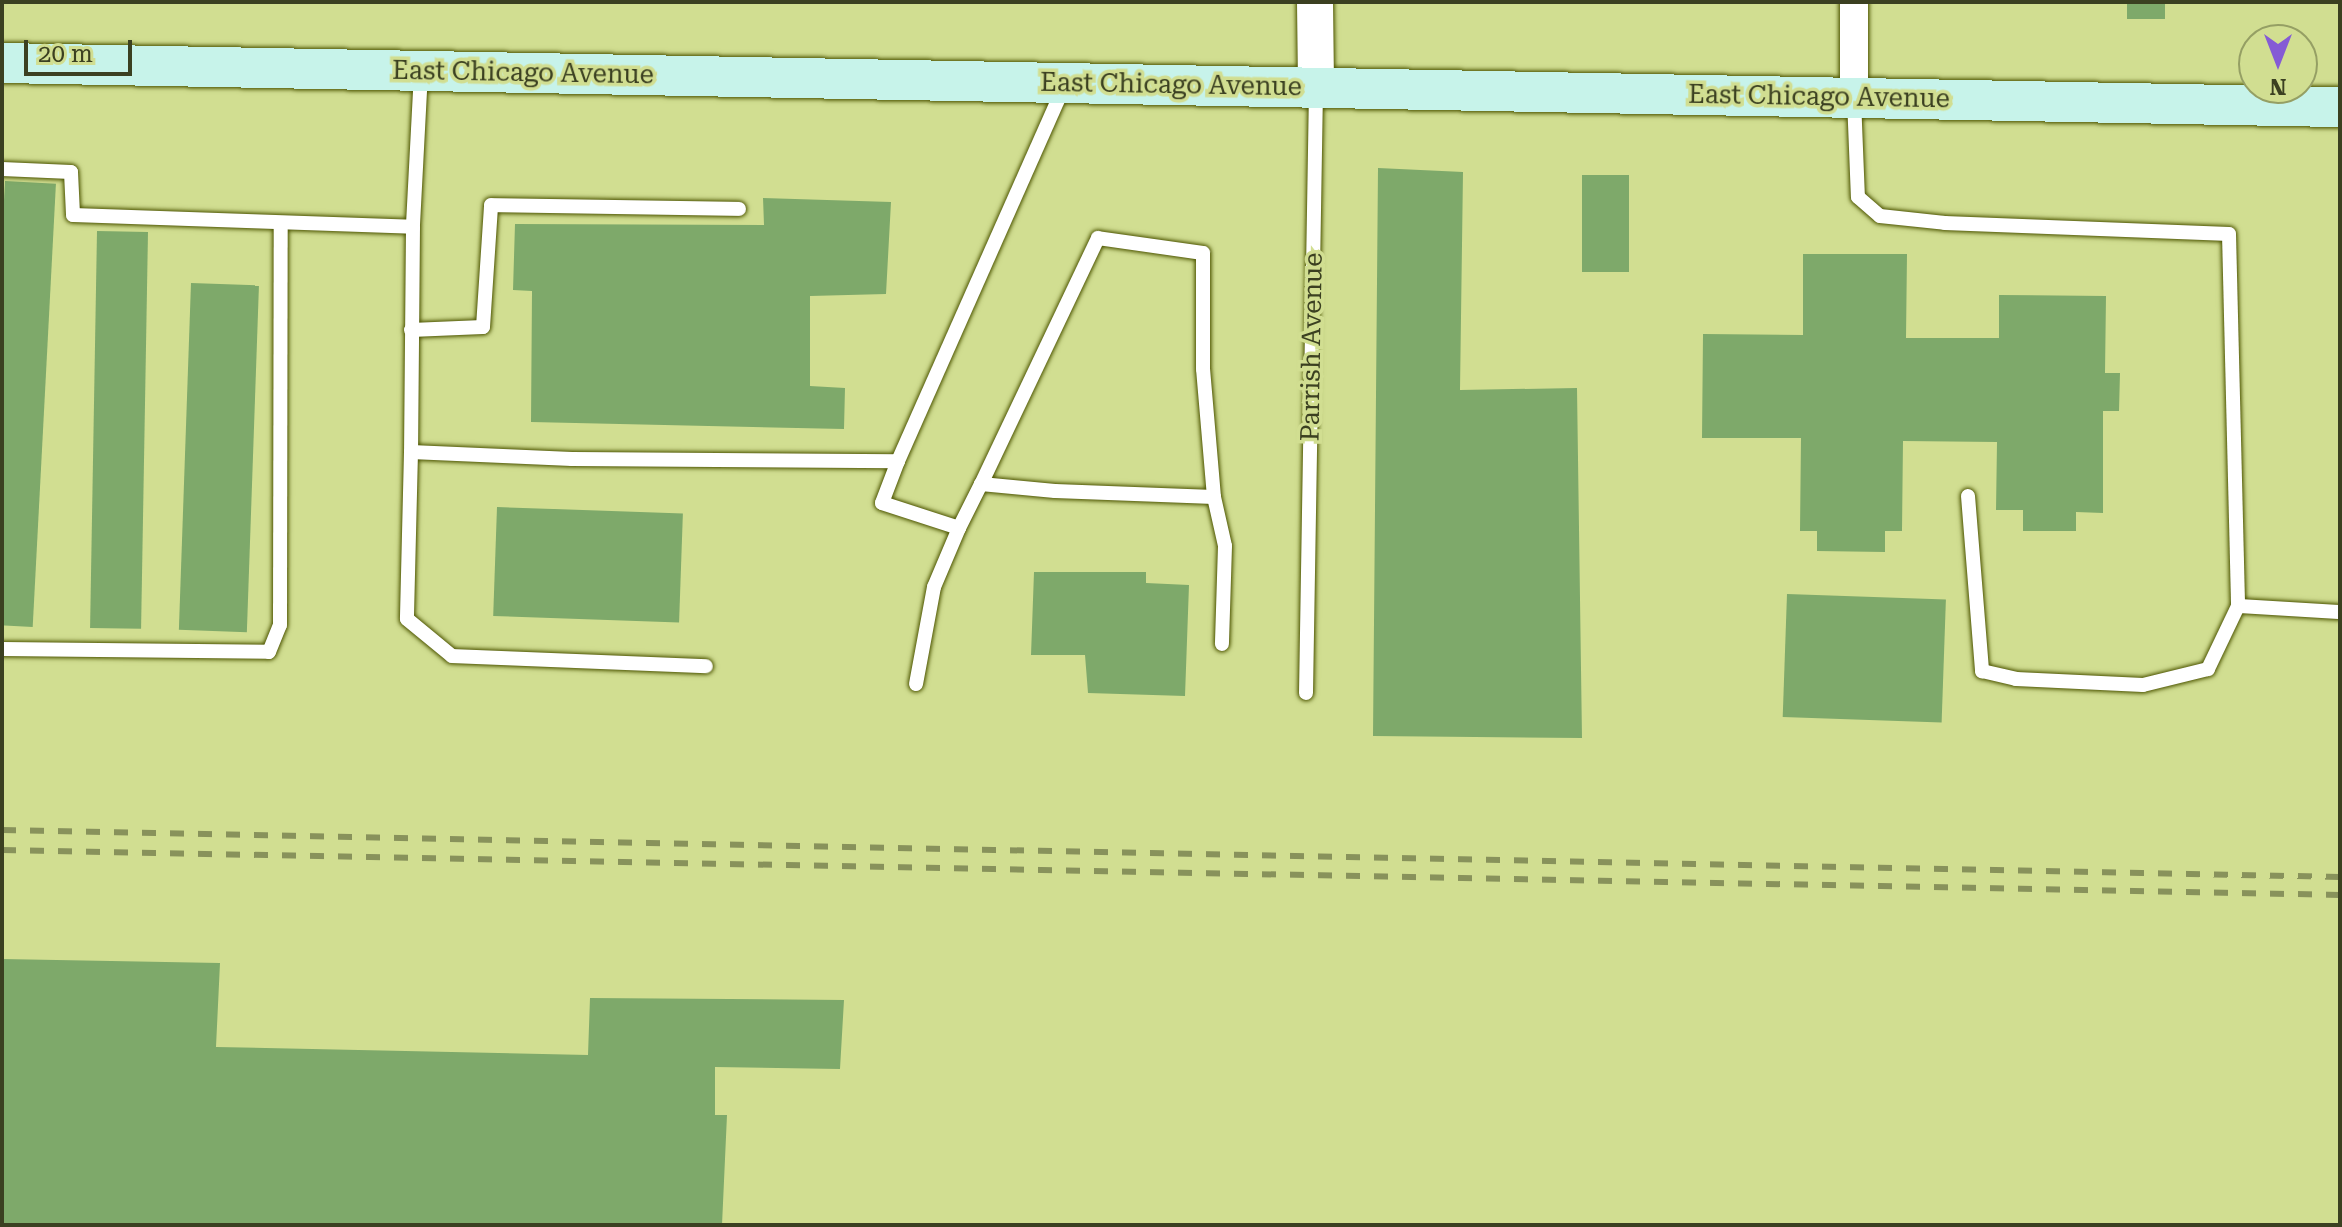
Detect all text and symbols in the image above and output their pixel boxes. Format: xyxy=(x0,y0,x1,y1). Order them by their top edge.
scale bar xyxy=(28,24,136,74)
north arrow xyxy=(2238,24,2318,104)
text: 20 m xyxy=(38,40,93,68)
street label: East Chicago Avenue xyxy=(392,55,654,91)
street label: East Chicago Avenue xyxy=(1040,67,1302,103)
text: N xyxy=(2270,74,2286,99)
street label: East Chicago Avenue xyxy=(1688,79,1950,115)
street label: Parrish Avenue xyxy=(1295,252,1329,442)

